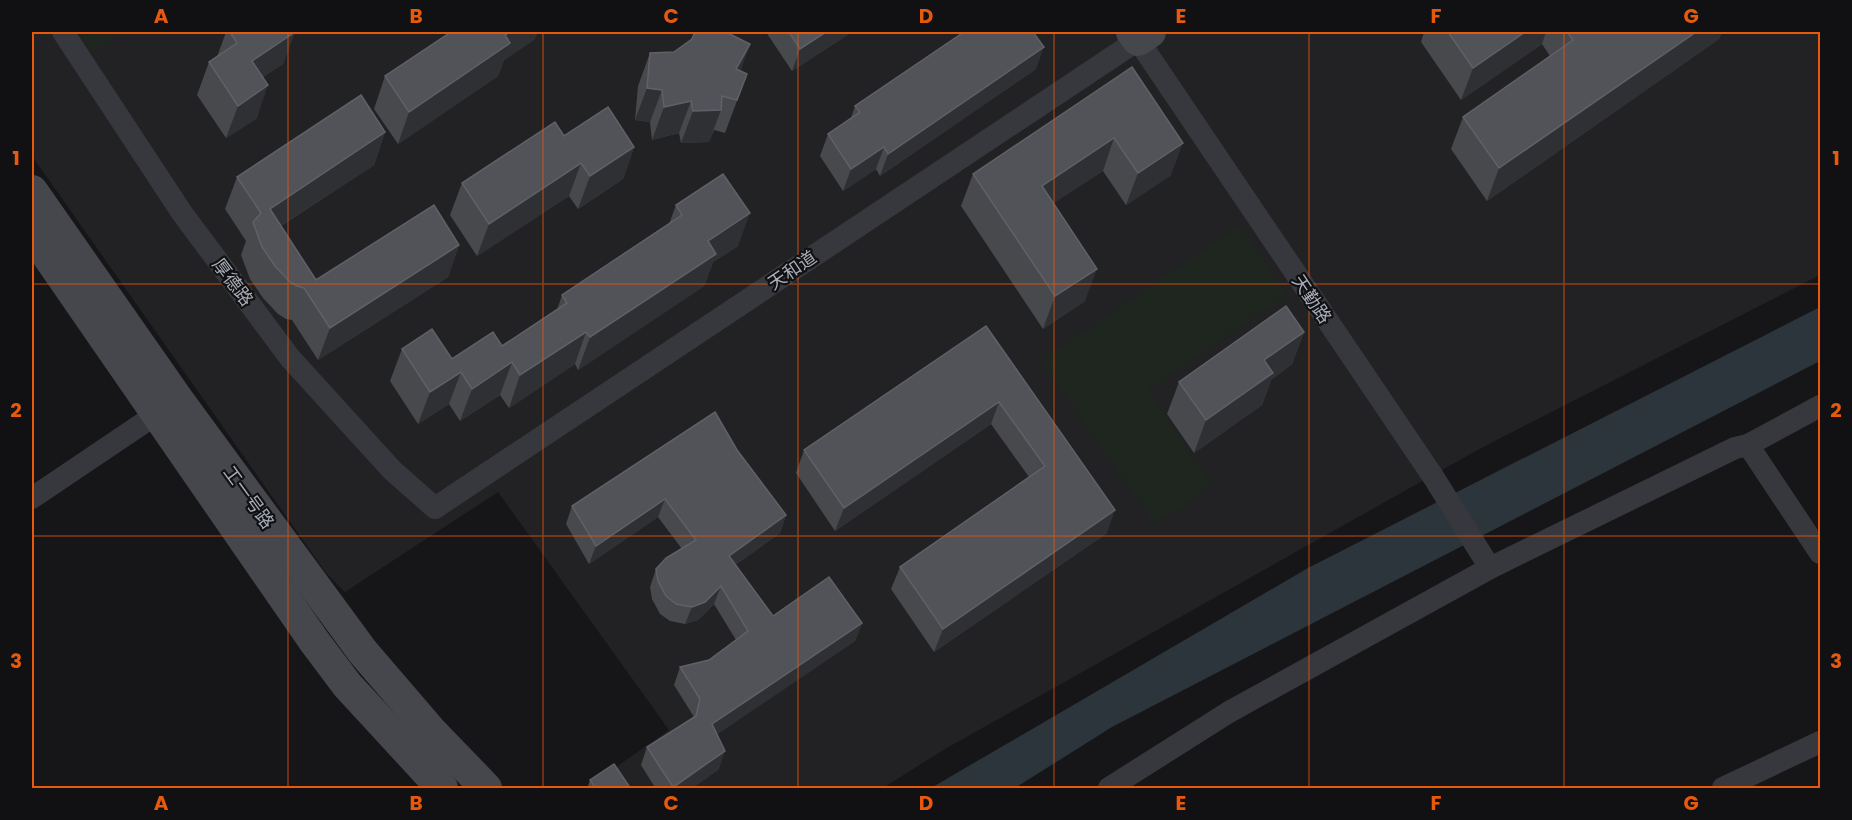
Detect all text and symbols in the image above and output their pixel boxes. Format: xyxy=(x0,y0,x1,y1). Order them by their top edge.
text: A xyxy=(154,2,169,30)
text: B xyxy=(409,2,423,30)
text: C xyxy=(663,2,679,30)
text: D xyxy=(919,2,933,30)
text: E xyxy=(1176,2,1186,30)
text: F xyxy=(1431,2,1442,30)
text: G xyxy=(1683,2,1699,30)
text: 1 xyxy=(12,144,20,172)
text: 1 xyxy=(1832,144,1840,172)
street label: 天和道 xyxy=(763,245,821,295)
street label: 厚德路 xyxy=(207,253,259,311)
street label: 天勤路 xyxy=(1287,270,1337,328)
text: 2 xyxy=(10,396,22,424)
text: 2 xyxy=(1830,396,1842,424)
street label: 工一号路 xyxy=(218,461,280,533)
text: 3 xyxy=(10,647,22,675)
text: 3 xyxy=(1830,647,1842,675)
text: A xyxy=(154,789,169,817)
text: B xyxy=(409,789,423,817)
text: C xyxy=(663,789,679,817)
text: D xyxy=(919,789,933,817)
text: E xyxy=(1176,789,1186,817)
text: F xyxy=(1431,789,1442,817)
text: G xyxy=(1683,789,1699,817)

